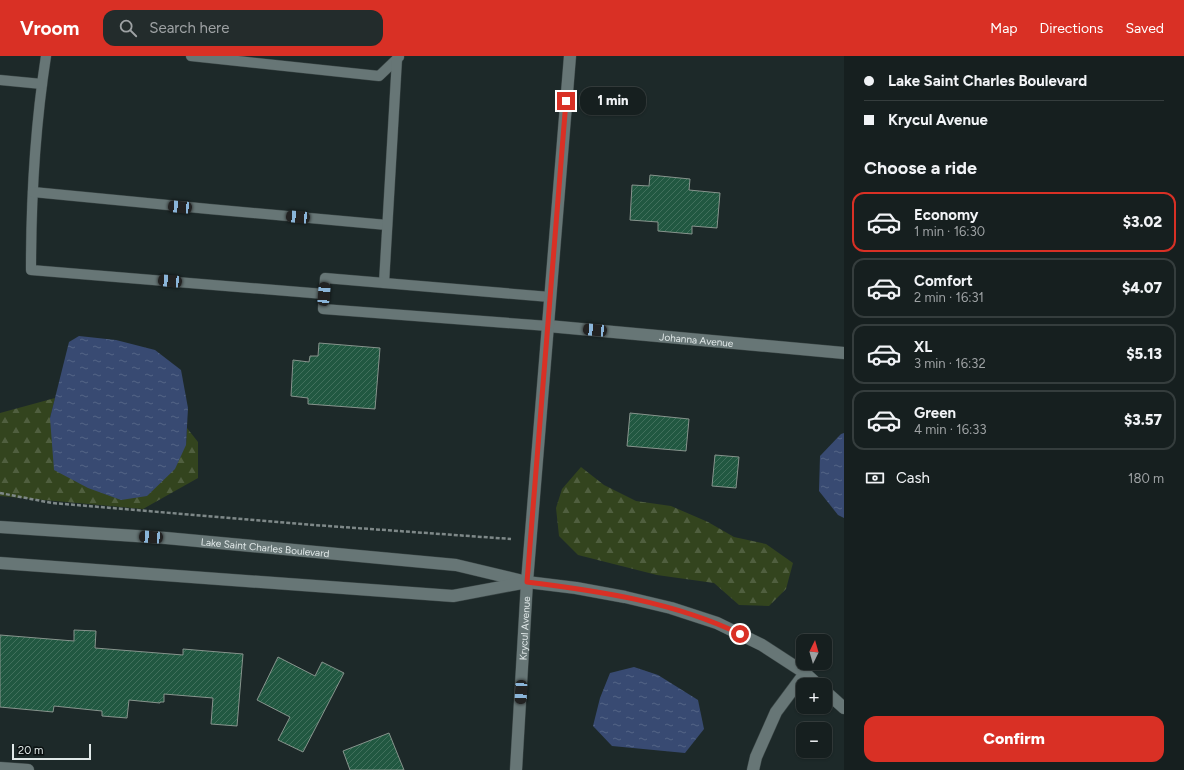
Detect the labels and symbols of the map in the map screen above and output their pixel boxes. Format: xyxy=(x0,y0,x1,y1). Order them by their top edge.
callout: 1 min xyxy=(580,87,646,115)
route end xyxy=(557,92,575,110)
car xyxy=(168,200,192,214)
car xyxy=(286,210,310,224)
car xyxy=(158,274,182,288)
car xyxy=(317,282,331,306)
car xyxy=(583,323,607,337)
street label: Johanna Avenue xyxy=(659,330,735,349)
car xyxy=(139,530,163,544)
street label: Lake Saint Charles Boulevard xyxy=(200,535,330,560)
street label: Krycul Avenue xyxy=(516,595,533,661)
route start xyxy=(731,625,749,643)
north arrow xyxy=(796,634,832,670)
car xyxy=(514,680,528,704)
scale bar xyxy=(12,742,91,761)

